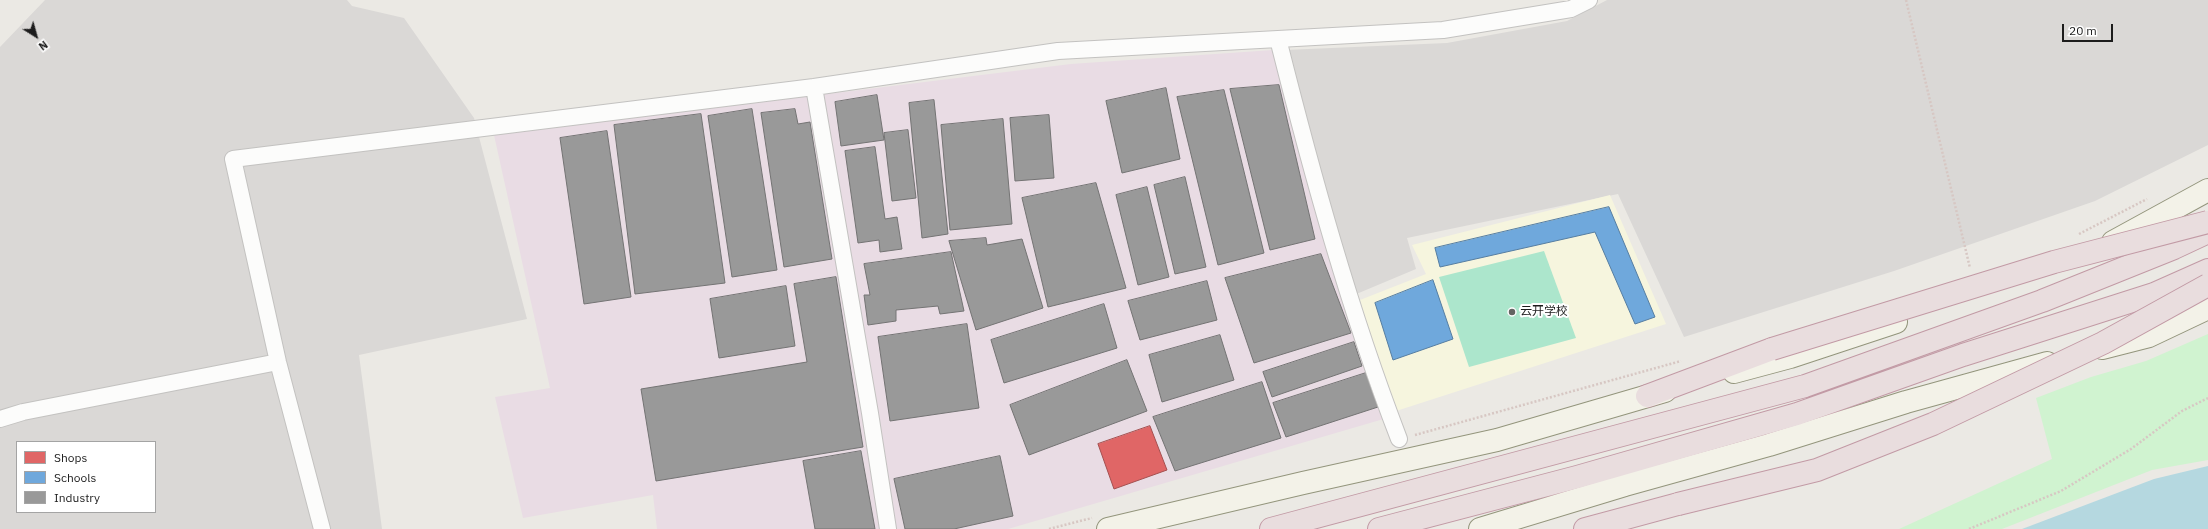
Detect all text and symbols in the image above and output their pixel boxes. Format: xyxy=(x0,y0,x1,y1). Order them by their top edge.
north arrow xyxy=(16,16,56,56)
scale bar xyxy=(2064,16,2115,42)
text: 20 m xyxy=(2069,23,2097,38)
text: N xyxy=(36,38,51,54)
place label: 云开学校 xyxy=(1520,305,1568,319)
marker: 云开学校 xyxy=(1507,307,1517,317)
legend xyxy=(16,441,156,513)
text: Shops xyxy=(54,450,87,465)
text: Schools xyxy=(54,470,96,485)
text: Industry xyxy=(54,490,100,505)

